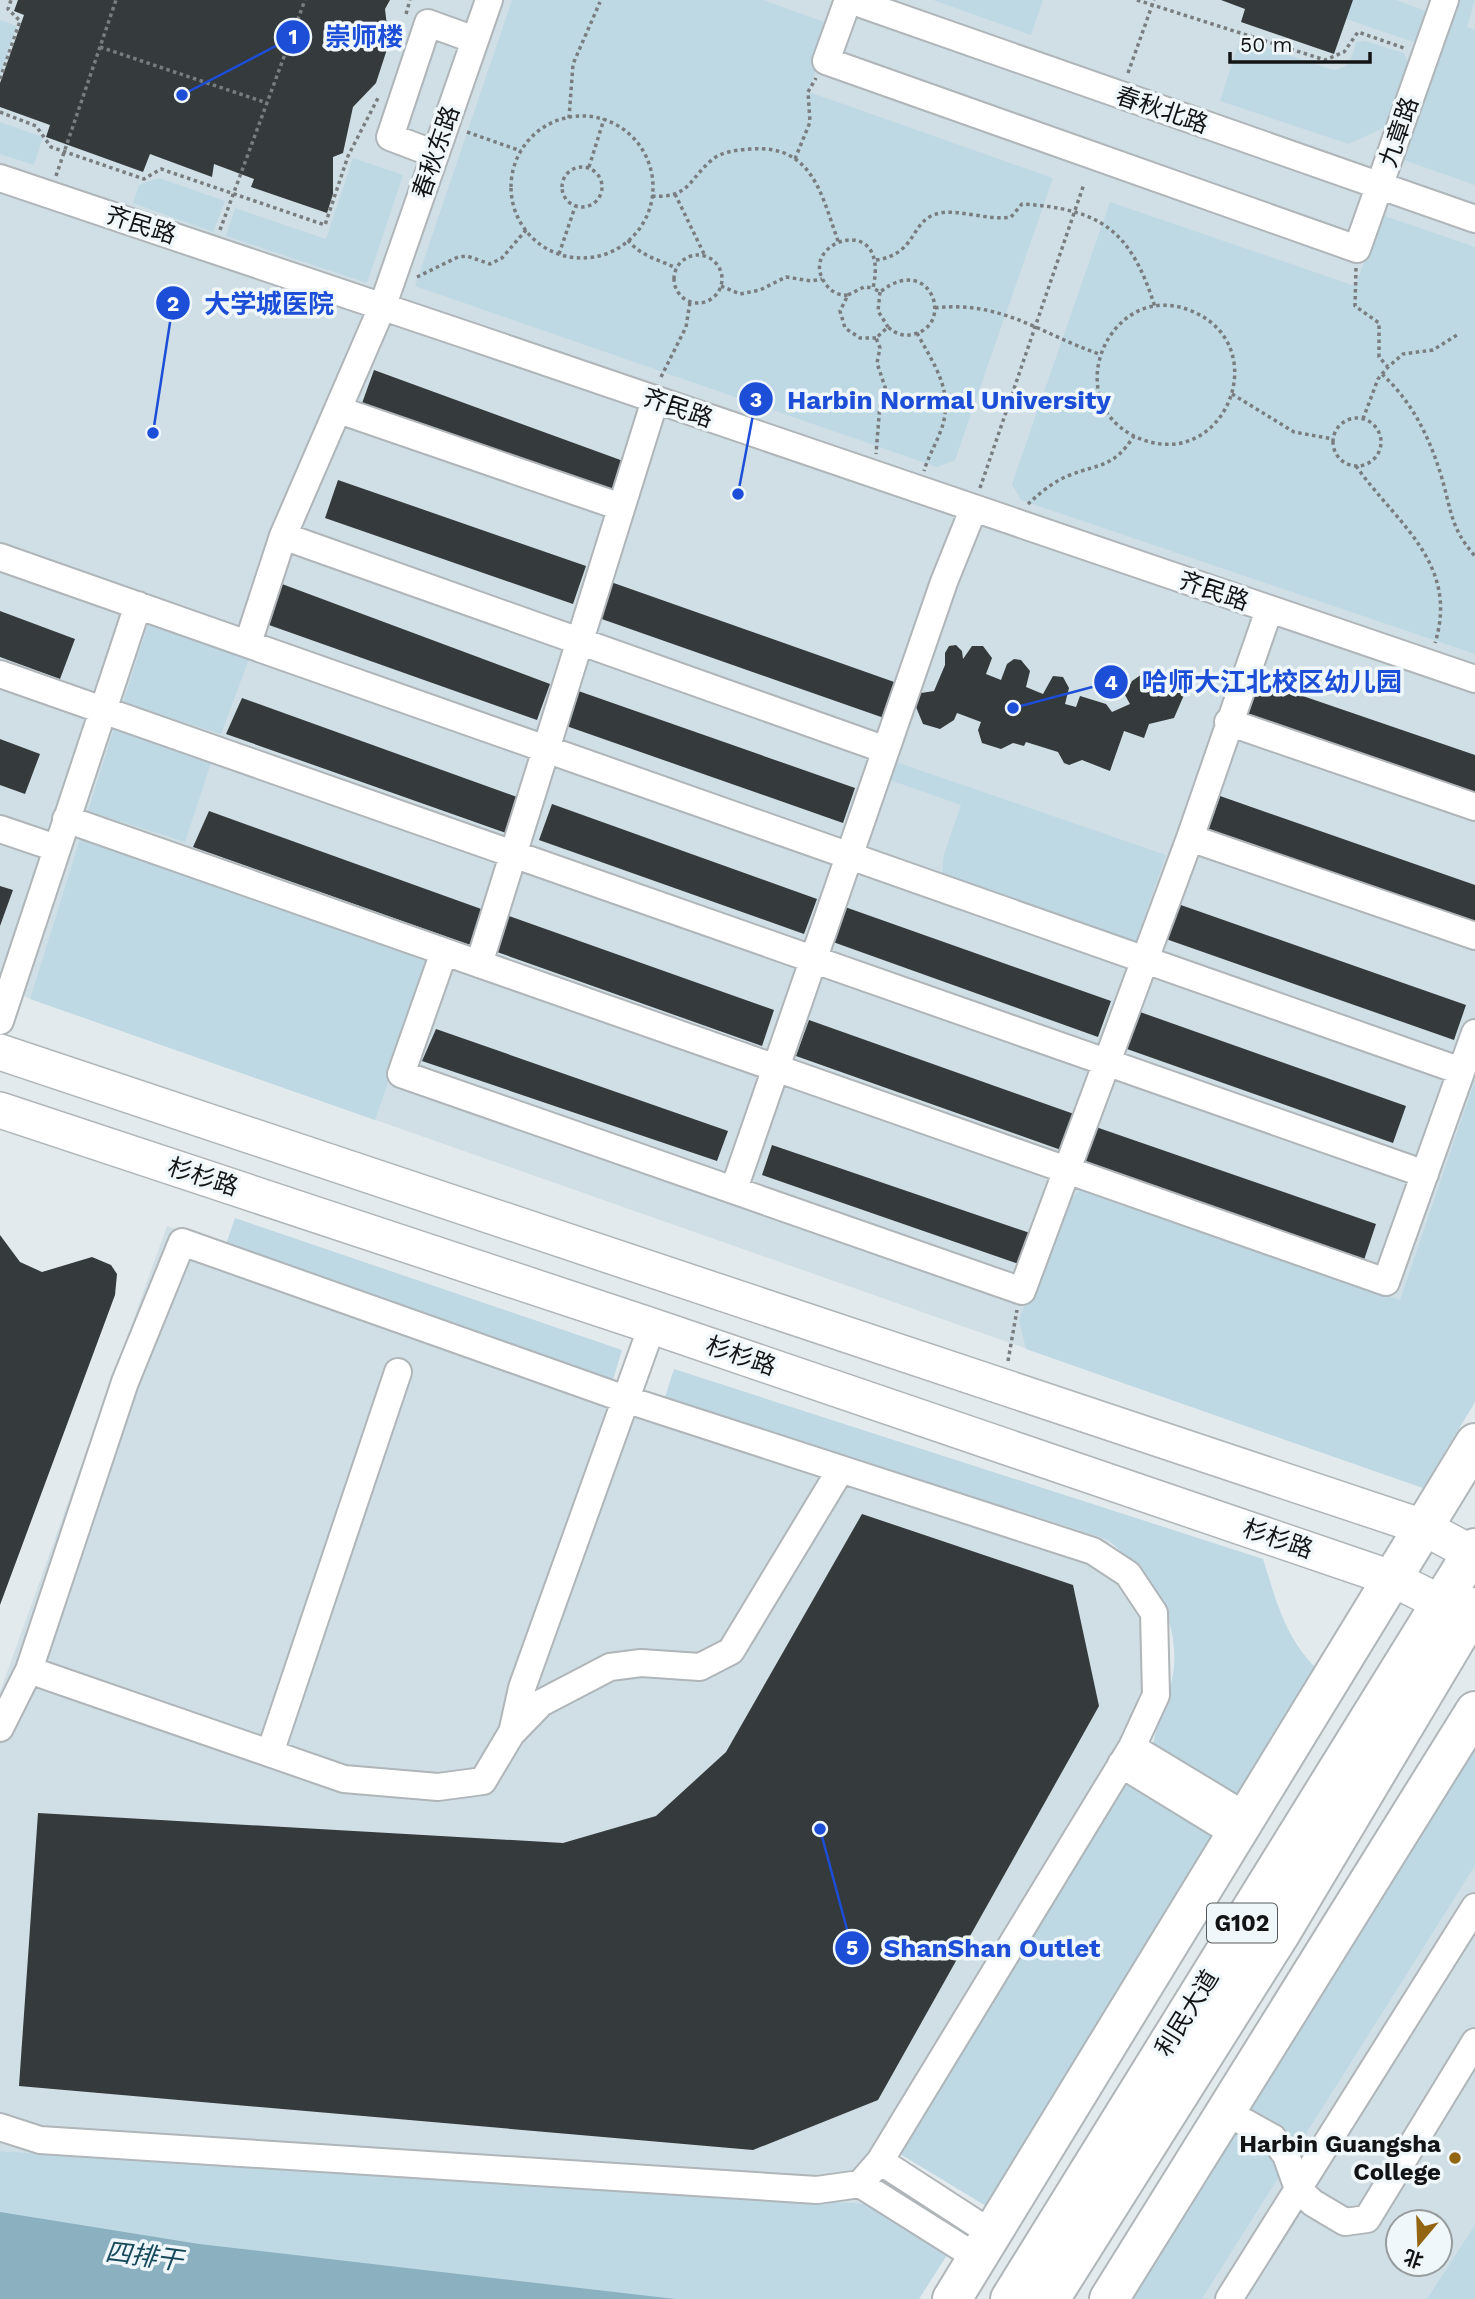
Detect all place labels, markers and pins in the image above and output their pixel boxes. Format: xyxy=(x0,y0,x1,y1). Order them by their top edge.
callout: 崇师楼 xyxy=(276,13,417,60)
callout: 大学城医院 xyxy=(155,280,348,327)
callout: Harbin Normal University xyxy=(738,376,1125,423)
callout: 哈师大江北校区幼儿园 xyxy=(1093,659,1416,706)
callout: ShanShan Outlet xyxy=(834,1924,1114,1971)
place label: Harbin Guangsha College xyxy=(1239,2130,1441,2186)
marker: Harbin Guangsha College xyxy=(1447,2150,1463,2166)

